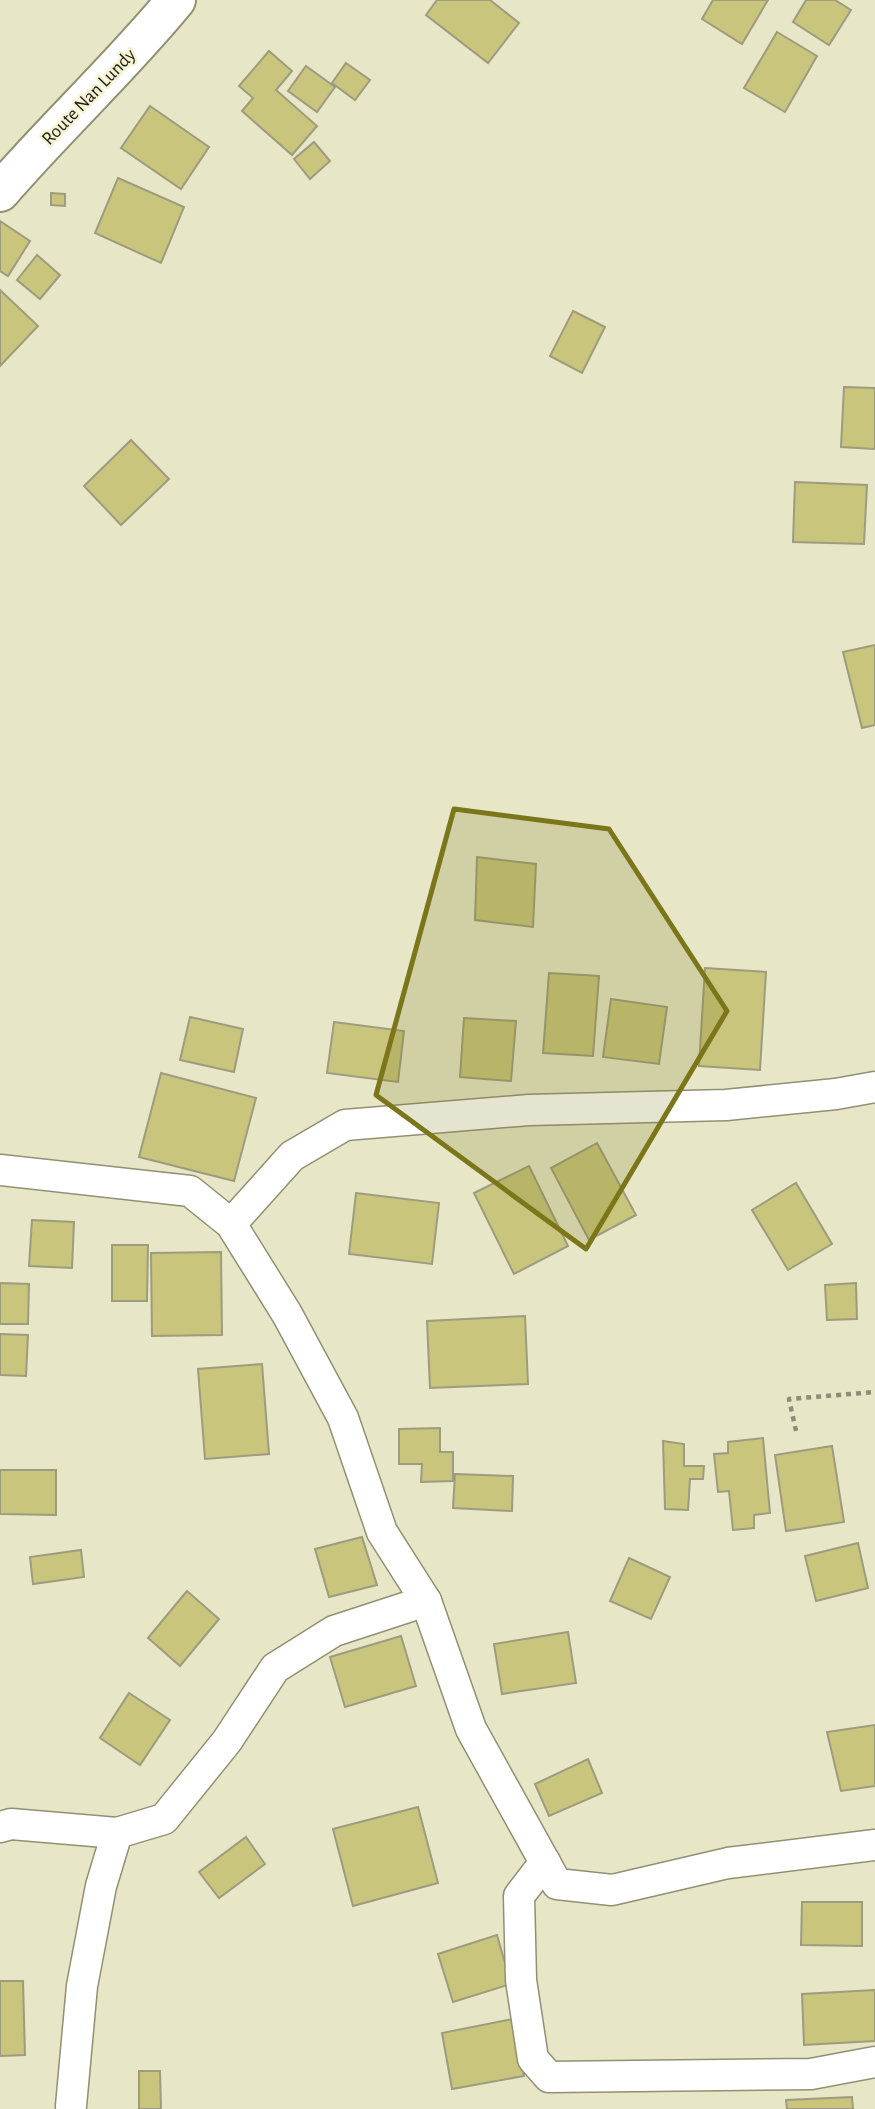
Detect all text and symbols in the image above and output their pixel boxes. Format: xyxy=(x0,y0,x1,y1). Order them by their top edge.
street label: Route Nan Lundy xyxy=(39,45,140,149)

